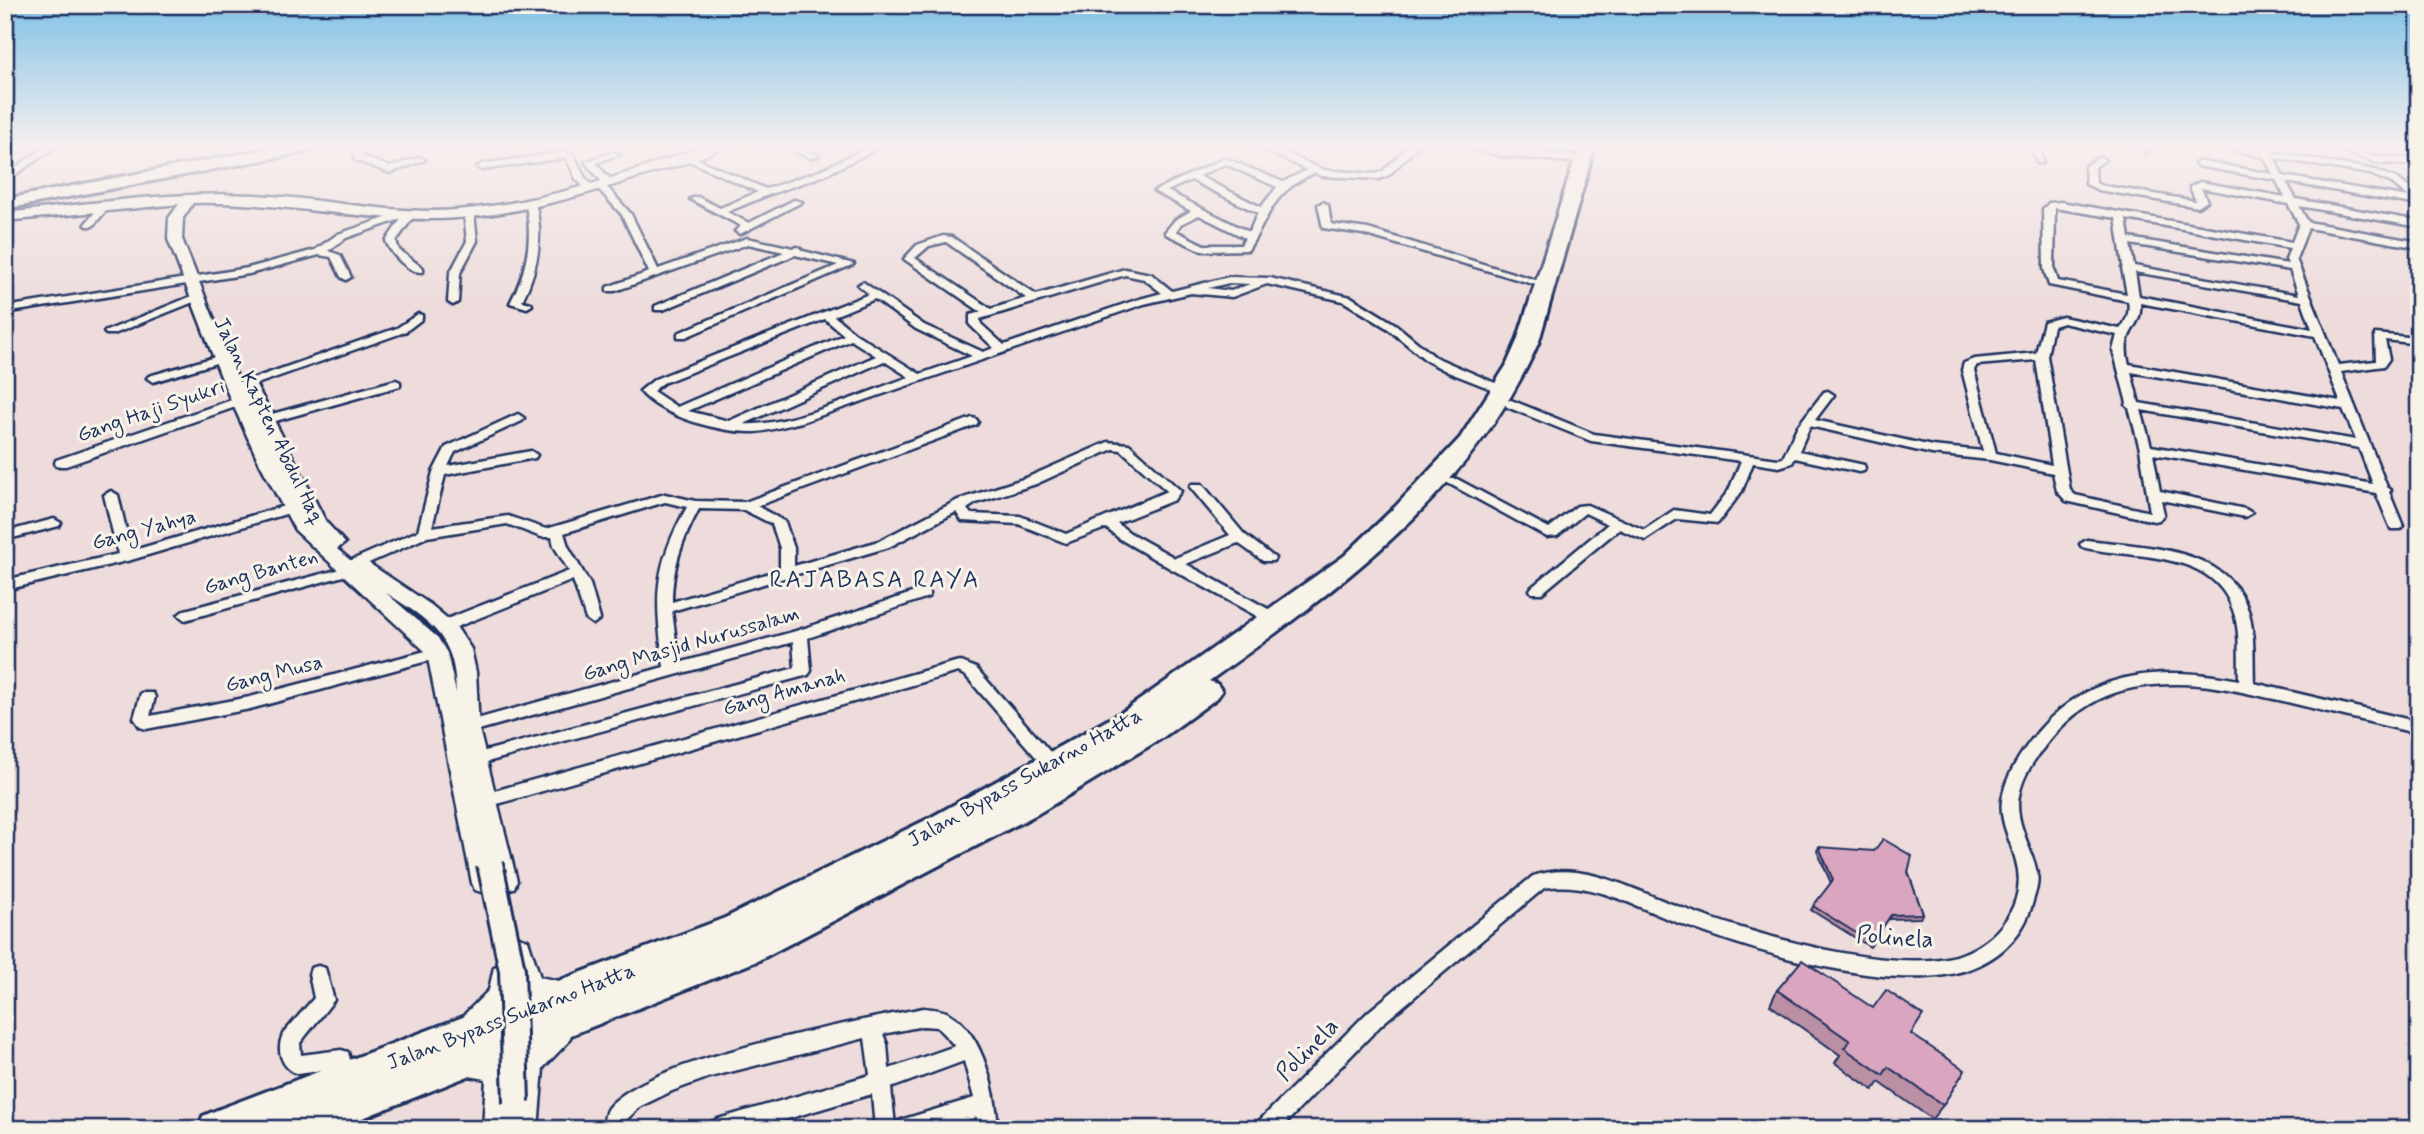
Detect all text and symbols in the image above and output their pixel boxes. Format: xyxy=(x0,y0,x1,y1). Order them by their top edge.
street label: Jalan Kapten Abdul Haq xyxy=(206,312,332,530)
street label: Gang Haji Syukri xyxy=(73,373,229,450)
street label: Gang Yahya xyxy=(89,503,199,558)
street label: Gang Banten xyxy=(201,542,321,603)
district label: RAJABASA RAYA xyxy=(770,565,980,596)
street label: Gang Masjid Nurussalam xyxy=(579,600,803,689)
street label: Gang Musa xyxy=(222,648,326,701)
street label: Gang Amanah xyxy=(720,661,849,724)
street label: Jalan Bypass Sukarno Hatta xyxy=(903,702,1147,854)
street label: Polinela xyxy=(1855,920,1935,956)
street label: Jalan Bypass Sukarno Hatta xyxy=(383,957,639,1077)
street label: Polinela xyxy=(1270,1012,1346,1088)

